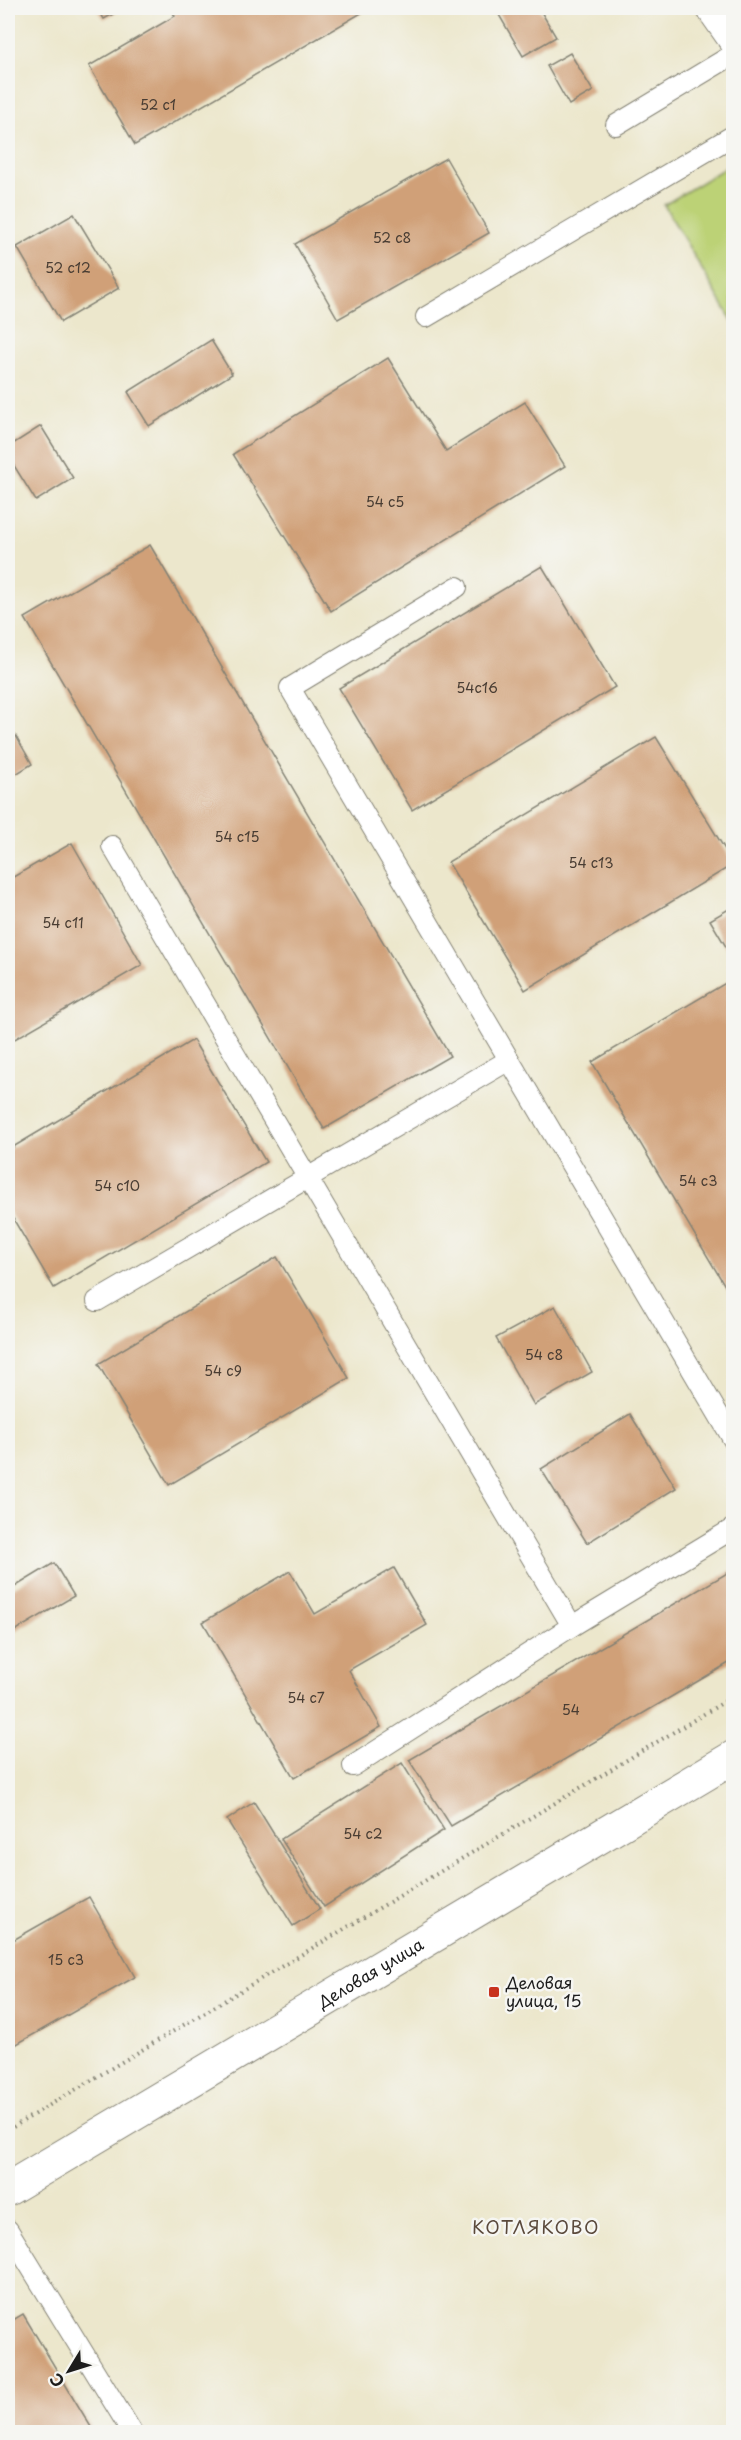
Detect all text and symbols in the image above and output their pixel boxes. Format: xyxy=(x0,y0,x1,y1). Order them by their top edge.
house number: 52 с1 xyxy=(140,94,176,115)
house number: 52 с8 xyxy=(373,227,411,248)
house number: 52 с12 xyxy=(45,257,91,278)
house number: 54 с5 xyxy=(366,491,404,512)
house number: 54с16 xyxy=(456,677,498,698)
house number: 54 с15 xyxy=(215,826,259,847)
house number: 54 с13 xyxy=(568,852,614,873)
house number: 54 с11 xyxy=(42,912,84,933)
house number: 54 с3 xyxy=(679,1170,717,1191)
house number: 54 с10 xyxy=(94,1175,140,1196)
house number: 54 с8 xyxy=(525,1344,563,1365)
house number: 54 с9 xyxy=(204,1360,242,1381)
house number: 54 с7 xyxy=(287,1687,325,1708)
house number: 54 xyxy=(562,1699,580,1720)
house number: 54 с2 xyxy=(343,1823,383,1844)
street label: Деловая улица xyxy=(312,1932,428,2014)
house number: 15 с3 xyxy=(48,1949,84,1970)
place label: Деловая улица, 15 xyxy=(505,1970,582,2012)
marker: Деловая улица, 15 xyxy=(487,1985,501,1999)
district label: КОТЛЯКОВО xyxy=(472,2213,600,2240)
north arrow xyxy=(39,2341,99,2401)
text: С xyxy=(43,2369,70,2393)

